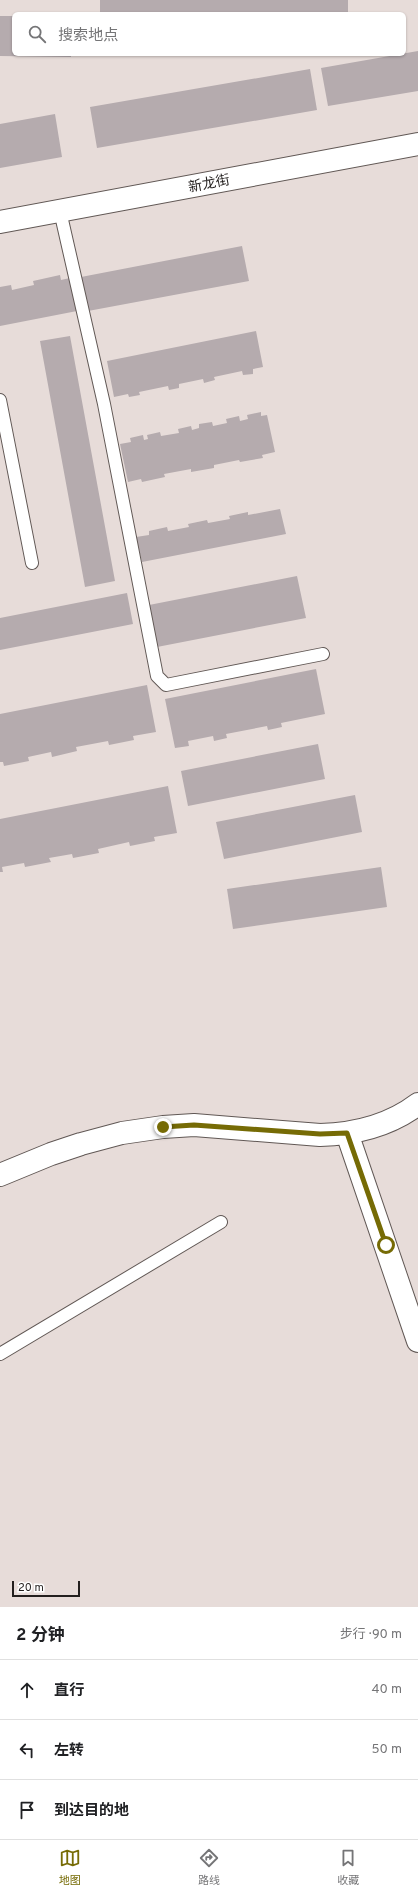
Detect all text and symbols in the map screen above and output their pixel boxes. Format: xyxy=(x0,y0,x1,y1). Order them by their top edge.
search box xyxy=(12,12,406,56)
icon: search xyxy=(26,23,48,45)
text: 搜索地点 xyxy=(58,27,118,46)
street label: 新龙街 xyxy=(187,171,232,197)
route end xyxy=(154,1118,172,1136)
route start xyxy=(377,1236,395,1254)
scale bar xyxy=(12,1579,80,1598)
text: 20 m xyxy=(18,1581,44,1595)
text: 2 分钟 xyxy=(16,1625,65,1647)
text: 步行 · 90 m xyxy=(340,1627,402,1643)
icon: ahead xyxy=(16,1679,38,1701)
text: 直行 xyxy=(54,1682,84,1701)
text: 40 m xyxy=(372,1682,402,1698)
icon: left xyxy=(16,1739,38,1761)
text: 左转 xyxy=(54,1742,84,1761)
text: 50 m xyxy=(372,1742,402,1758)
icon: arrive xyxy=(16,1799,38,1821)
text: 到达目的地 xyxy=(54,1802,129,1821)
tab: 地图 xyxy=(59,1847,81,1888)
tab: 路线 xyxy=(198,1847,220,1888)
tab: 收藏 xyxy=(337,1847,359,1888)

